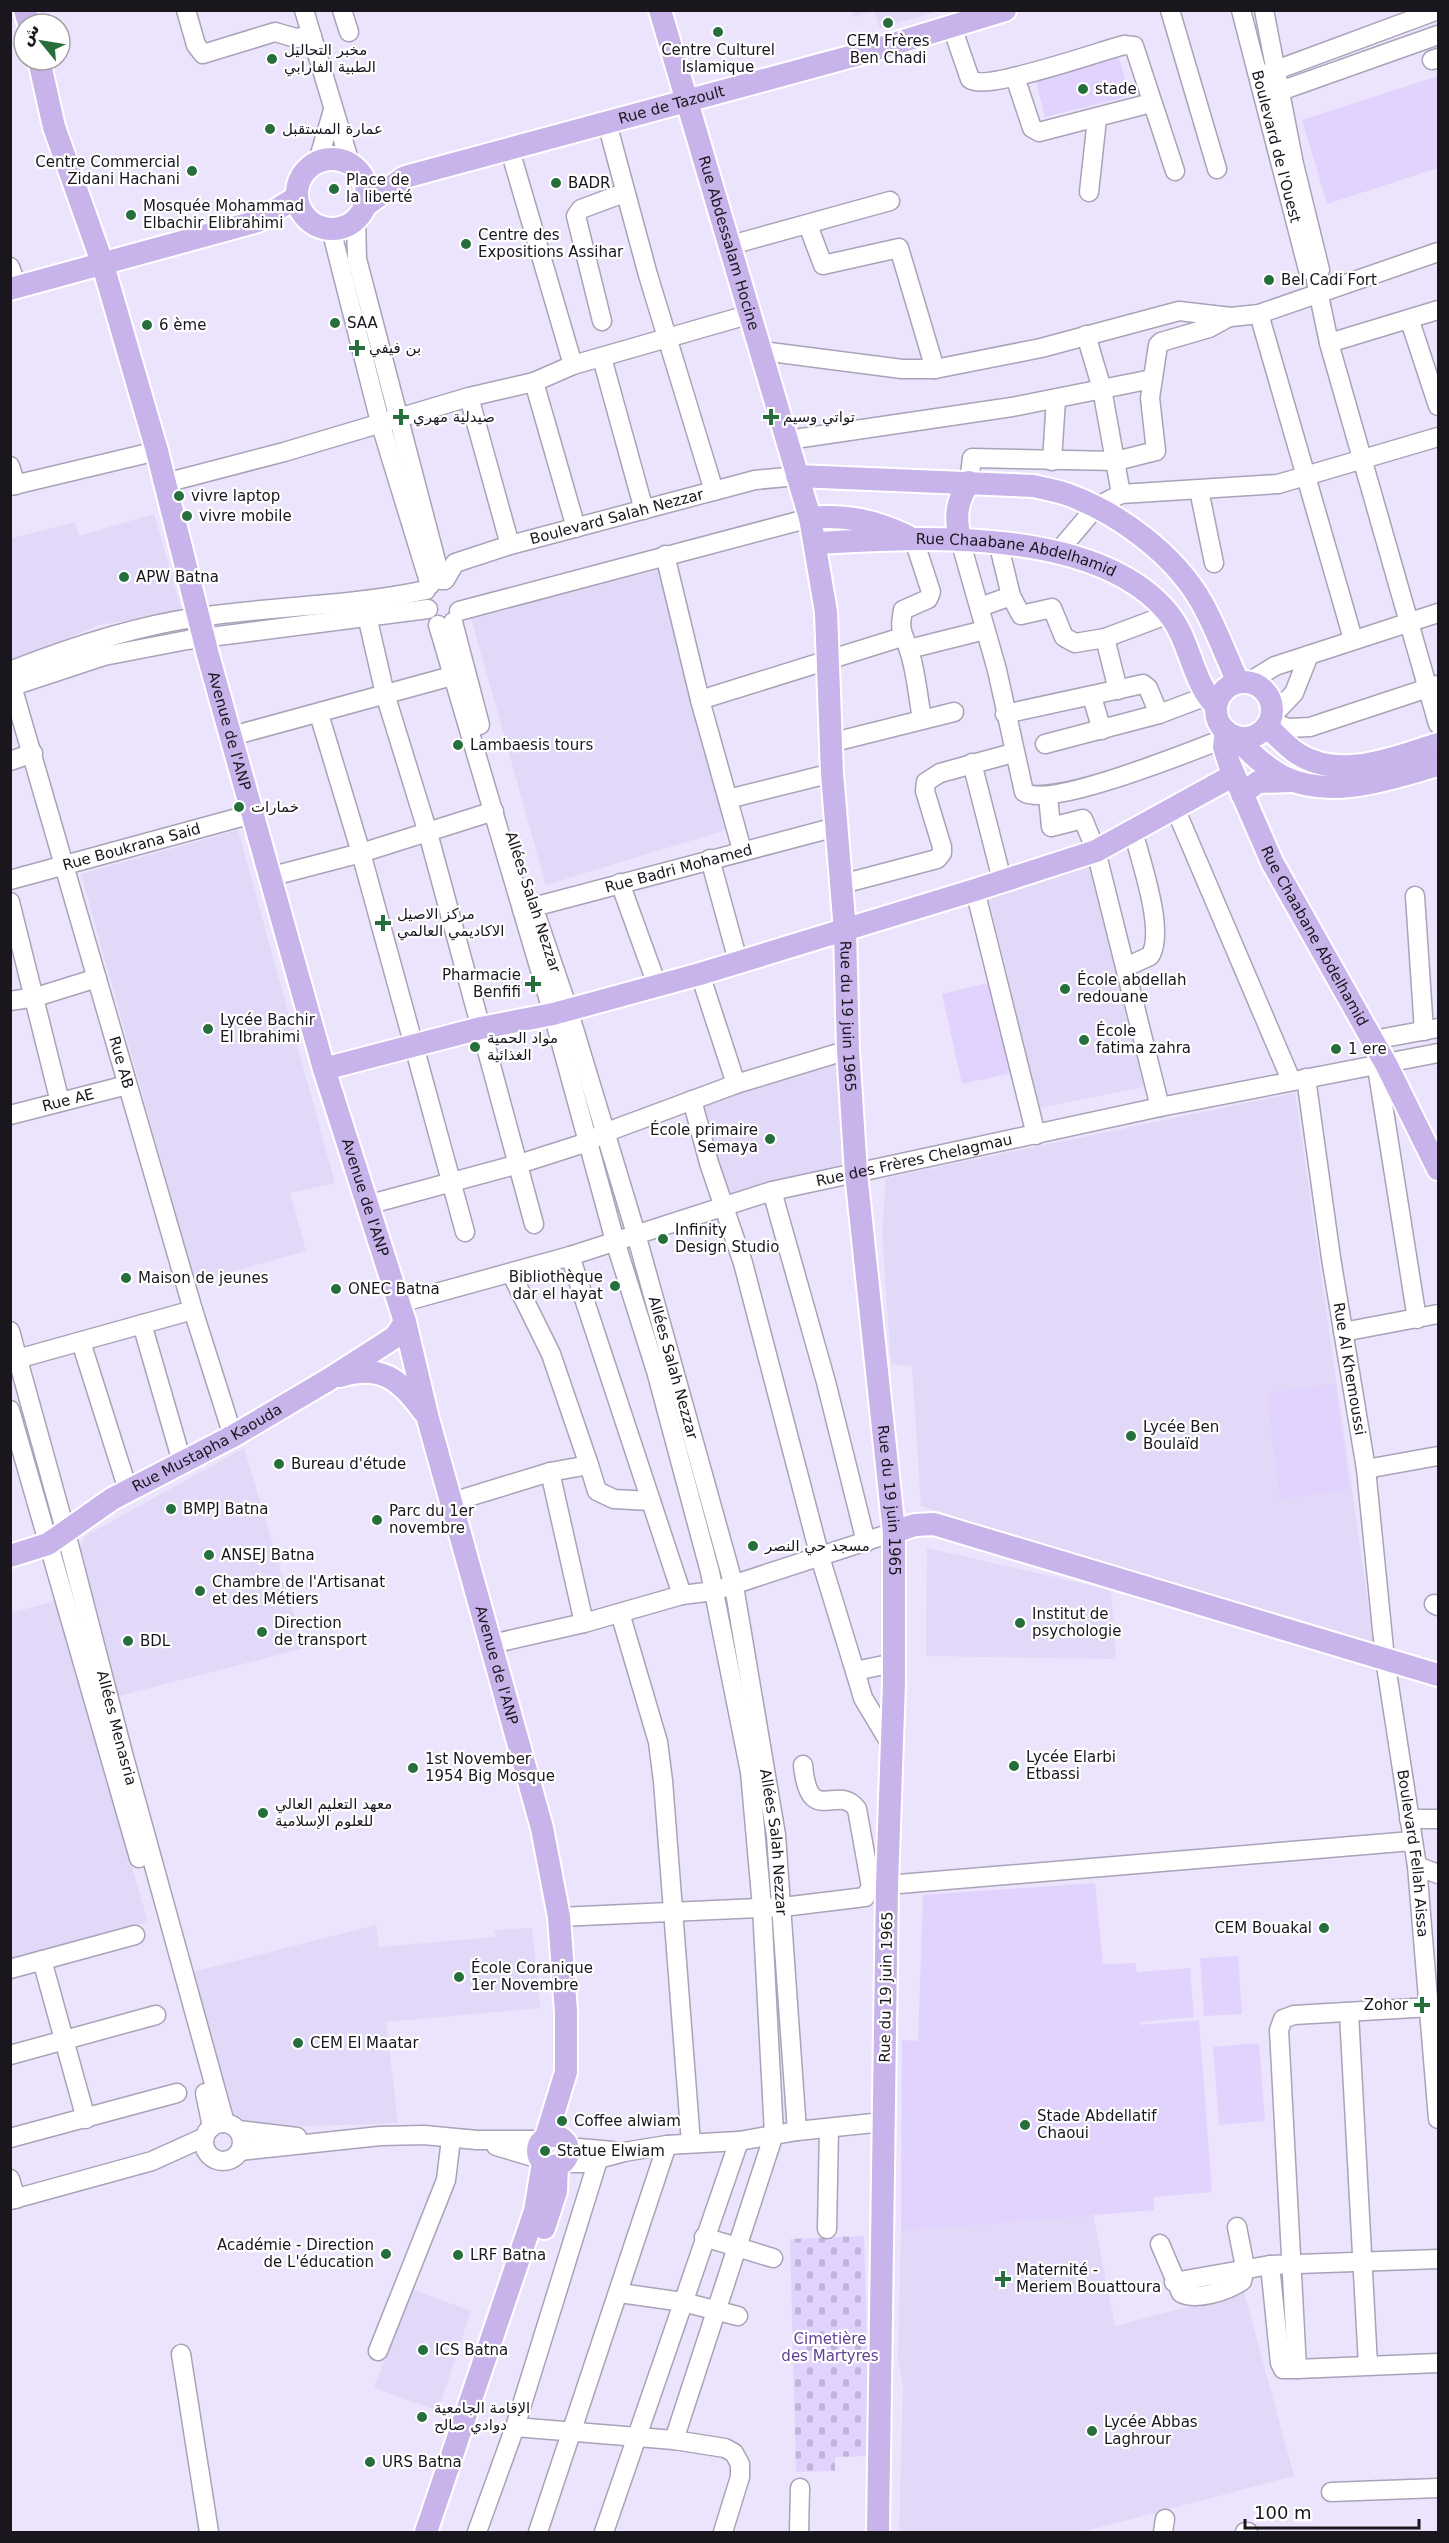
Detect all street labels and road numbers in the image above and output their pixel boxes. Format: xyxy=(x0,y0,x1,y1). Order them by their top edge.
street label: Boulevard de l'Ouest xyxy=(1248,68,1304,225)
street label: Rue de Tazoult xyxy=(616,82,727,128)
street label: Rue Abdessalam Hocine xyxy=(695,154,763,332)
street label: Boulevard Salah Nezzar xyxy=(528,485,706,548)
street label: Rue Chaabane Abdelhamid xyxy=(916,530,1119,581)
street label: Avenue de l'ANP xyxy=(204,669,255,793)
street label: Rue Boukrana Said xyxy=(61,819,203,874)
street label: Allées Salah Nezzar xyxy=(502,829,565,976)
street label: Rue Badri Mohamed xyxy=(603,841,754,897)
street label: Rue Chaabane Abdelhamid xyxy=(1257,843,1372,1029)
street label: Rue du 19 juin 1965 xyxy=(836,940,860,1092)
street label: Rue AB xyxy=(105,1034,137,1091)
street label: Rue AE xyxy=(40,1085,96,1115)
street label: Rue des Frères Chelagmau xyxy=(814,1130,1014,1190)
street label: Avenue de l'ANP xyxy=(338,1136,392,1259)
street label: Allées Salah Nezzar xyxy=(645,1294,702,1442)
street label: Rue Al Khemoussi xyxy=(1330,1301,1369,1436)
street label: Rue Mustapha Kaouda xyxy=(129,1400,285,1496)
street label: Rue du 19 juin 1965 xyxy=(874,1424,903,1576)
street label: Avenue de l'ANP xyxy=(471,1604,522,1727)
street label: Allées Menasria xyxy=(93,1669,140,1787)
street label: Allées Salah Nezzar xyxy=(756,1768,791,1917)
street label: Boulevard Fellah Aissa xyxy=(1393,1768,1432,1938)
street label: Rue du 19 juin 1965 xyxy=(876,1911,896,2063)

